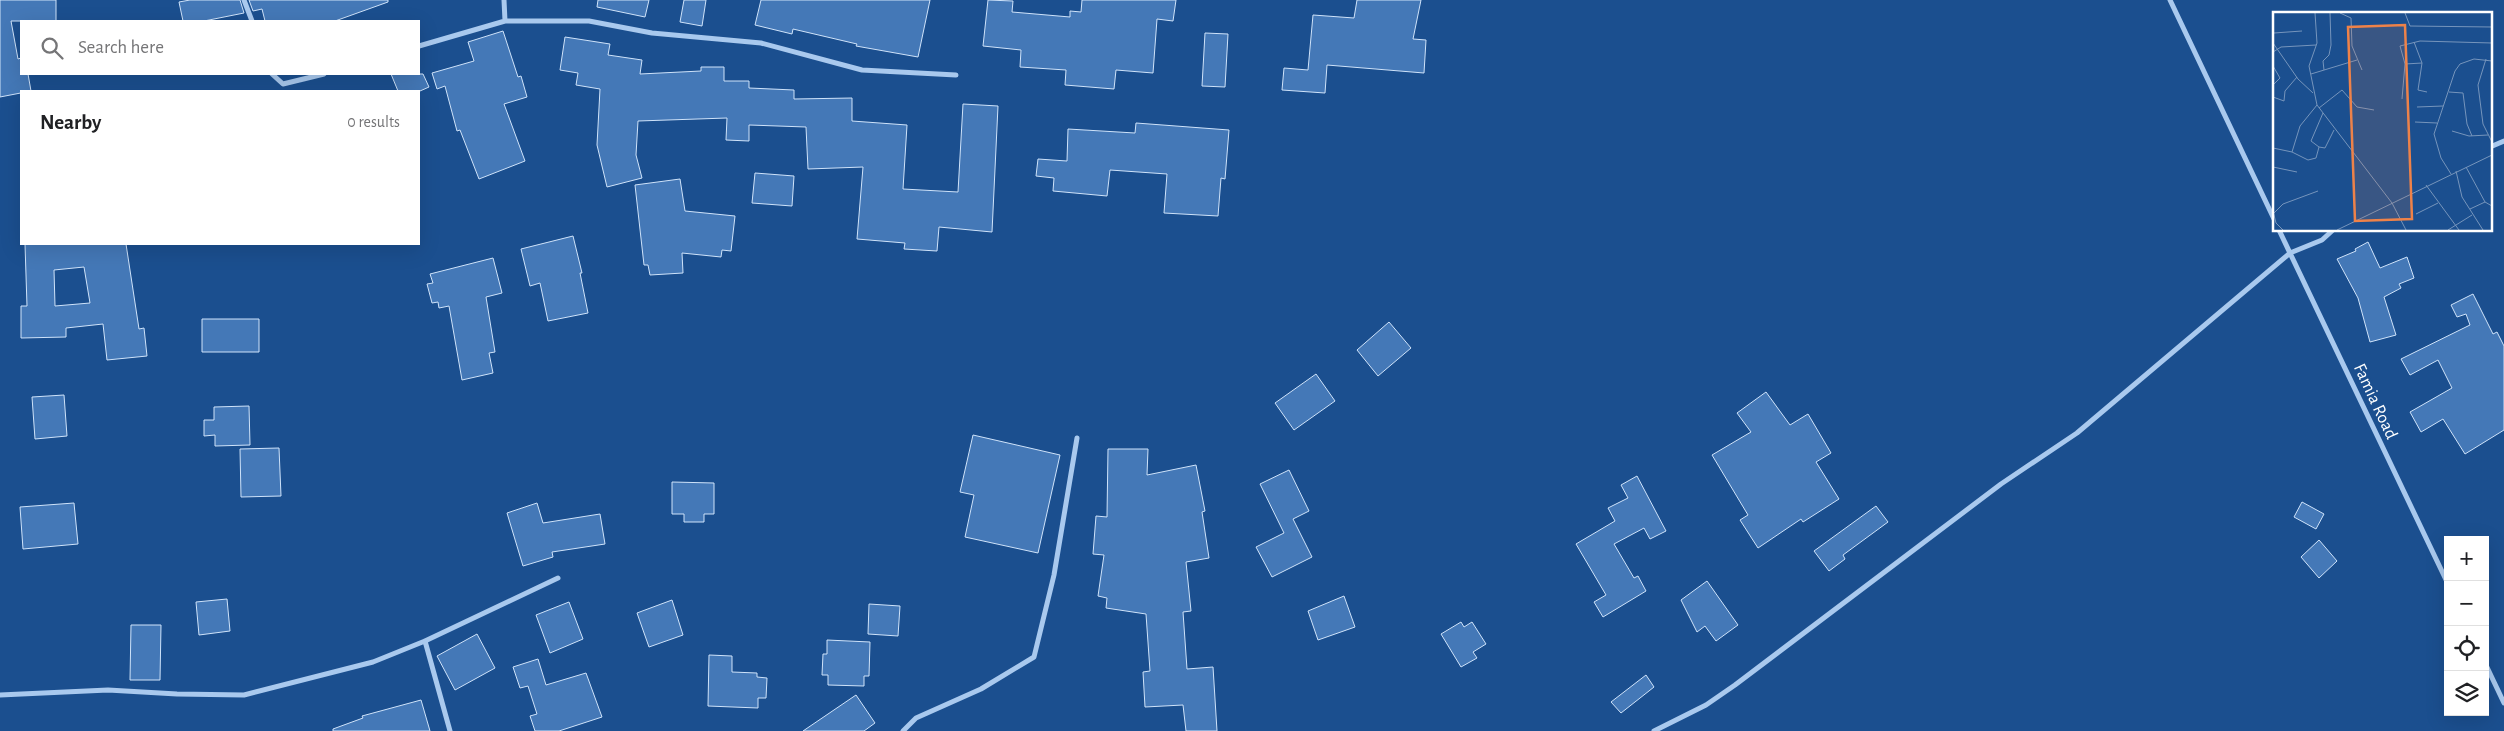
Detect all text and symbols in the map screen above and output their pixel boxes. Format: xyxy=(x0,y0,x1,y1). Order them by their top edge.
inset map xyxy=(2273,12,2492,231)
search box xyxy=(20,20,420,75)
icon: search xyxy=(38,34,66,62)
text: Search here xyxy=(78,38,164,57)
text: Nearby xyxy=(40,112,101,133)
text: 0 results xyxy=(347,114,400,130)
street label: Famia Road xyxy=(2350,361,2400,442)
map controls xyxy=(2444,536,2489,716)
button: + xyxy=(2444,536,2489,581)
button: − xyxy=(2444,581,2489,626)
button: locate xyxy=(2444,626,2489,671)
button: layers xyxy=(2444,671,2489,716)

